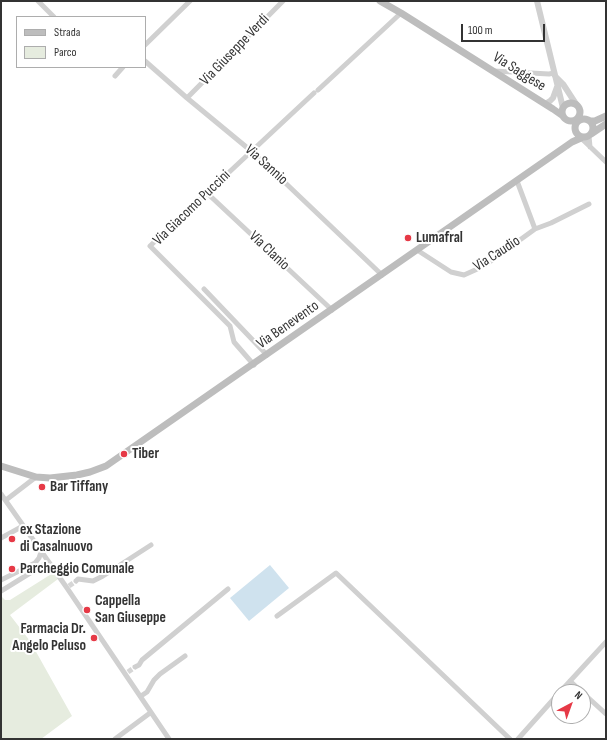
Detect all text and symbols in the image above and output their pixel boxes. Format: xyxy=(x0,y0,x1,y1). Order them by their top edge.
street label: Via Giuseppe Verdi xyxy=(197,11,273,89)
legend xyxy=(16,16,146,68)
scale bar xyxy=(463,16,547,42)
text: 100 m xyxy=(468,23,493,38)
text: Strada xyxy=(54,25,80,40)
text: Parco xyxy=(54,45,77,60)
street label: Via Saggese xyxy=(489,49,549,95)
street label: Via Sannio xyxy=(241,141,291,189)
street label: Via Giacomo Puccini xyxy=(150,167,234,249)
street label: Via Clanio xyxy=(245,228,293,274)
place label: Lumafral xyxy=(416,229,463,247)
street label: Via Caudio xyxy=(470,232,524,276)
marker: Lumafral xyxy=(403,233,413,243)
street label: Via Benevento xyxy=(253,297,323,353)
place label: Tiber xyxy=(132,445,159,463)
marker: Tiber xyxy=(119,449,129,459)
place label: Bar Tiffany xyxy=(50,478,108,496)
marker: Bar Tiffany xyxy=(37,482,47,492)
place label: ex Stazione di Casalnuovo xyxy=(20,521,93,556)
marker: ex Stazione di Casalnuovo xyxy=(7,534,17,544)
place label: Parcheggio Comunale xyxy=(20,560,134,578)
marker: Parcheggio Comunale xyxy=(7,564,17,574)
place label: Cappella San Giuseppe xyxy=(95,592,166,627)
marker: Cappella San Giuseppe xyxy=(82,605,92,615)
place label: Farmacia Dr. Angelo Peluso xyxy=(12,620,86,655)
marker: Farmacia Dr. Angelo Peluso xyxy=(89,633,99,643)
north arrow xyxy=(551,684,591,724)
text: N xyxy=(572,688,585,702)

